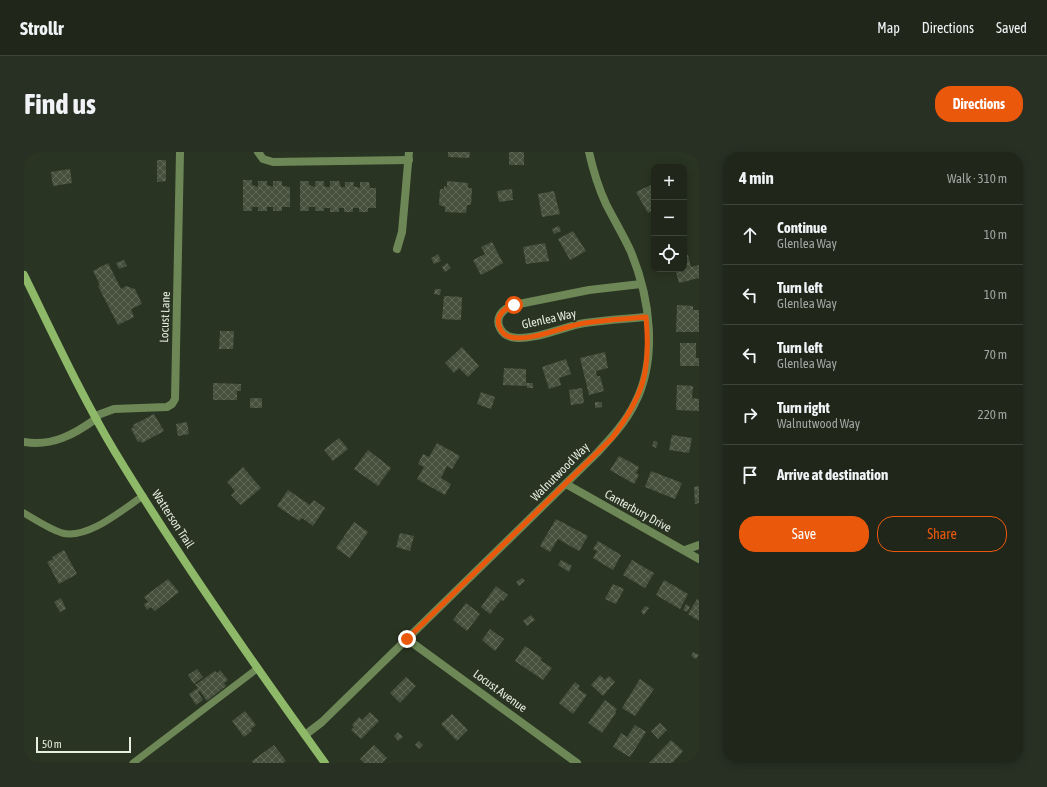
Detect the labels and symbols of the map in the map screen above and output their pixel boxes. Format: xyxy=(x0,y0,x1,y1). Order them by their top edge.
street label: Locust Lane xyxy=(157,291,173,343)
route start xyxy=(505,296,523,314)
street label: Glenlea Way xyxy=(521,306,578,332)
street label: Walnutwood Way xyxy=(528,440,592,504)
street label: Watterson Trail xyxy=(149,487,197,551)
street label: Canterbury Drive xyxy=(602,487,674,535)
route end xyxy=(398,630,416,648)
street label: Locust Avenue xyxy=(470,667,530,715)
scale bar xyxy=(36,735,131,754)

